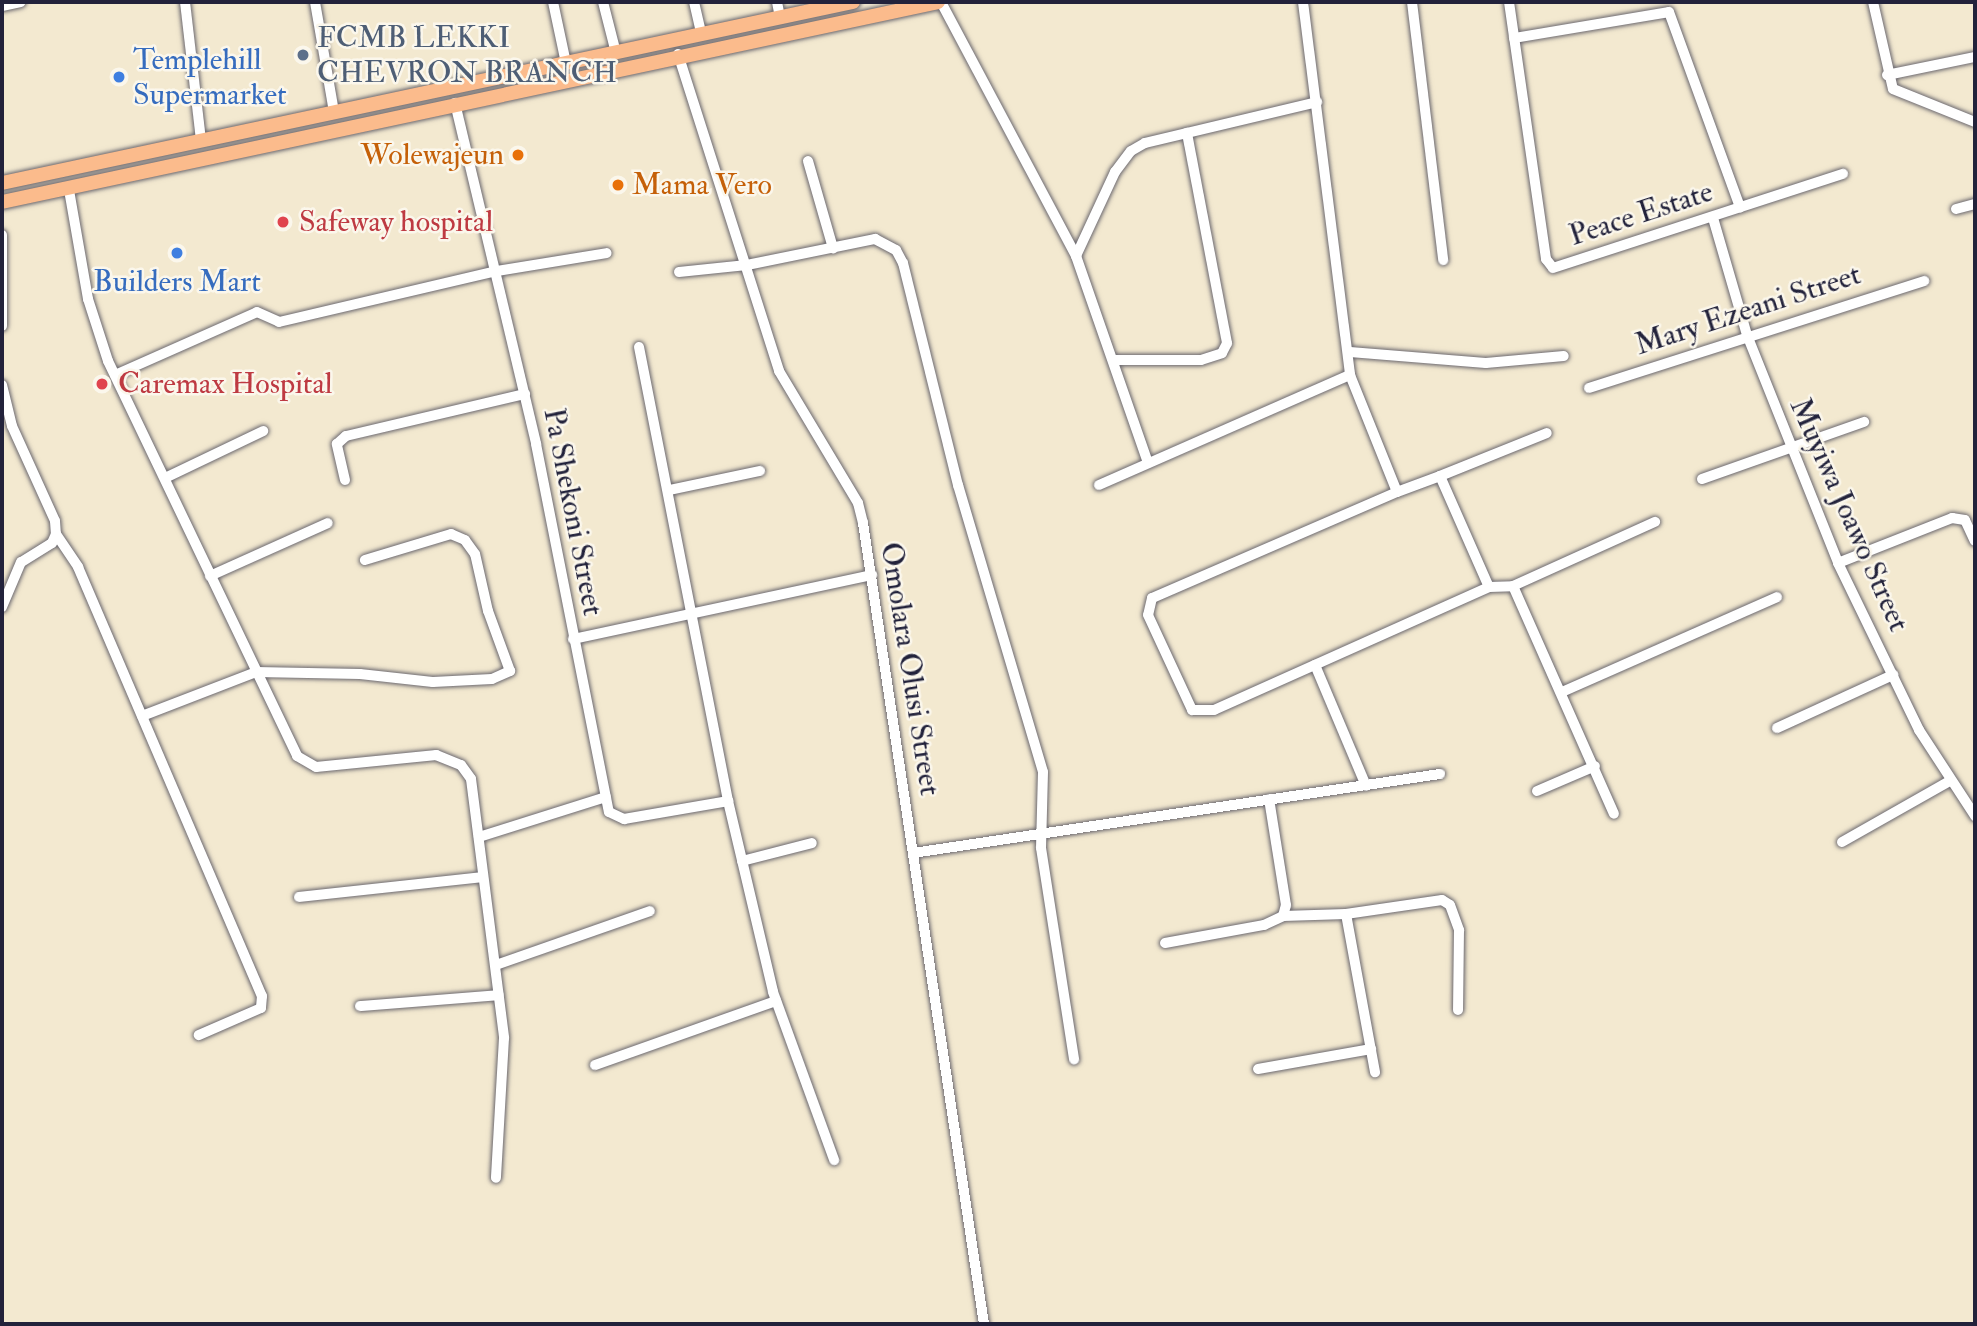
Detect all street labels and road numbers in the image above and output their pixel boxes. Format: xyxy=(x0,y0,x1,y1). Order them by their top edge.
street label: Peace Estate xyxy=(1565,174,1717,254)
street label: Mary Ezeani Street xyxy=(1631,257,1865,363)
street label: Muyiwa Joawo Street xyxy=(1781,393,1917,637)
street label: Pa Shekoni Street xyxy=(535,405,611,619)
street label: Omolara Olusi Street xyxy=(872,540,948,798)

